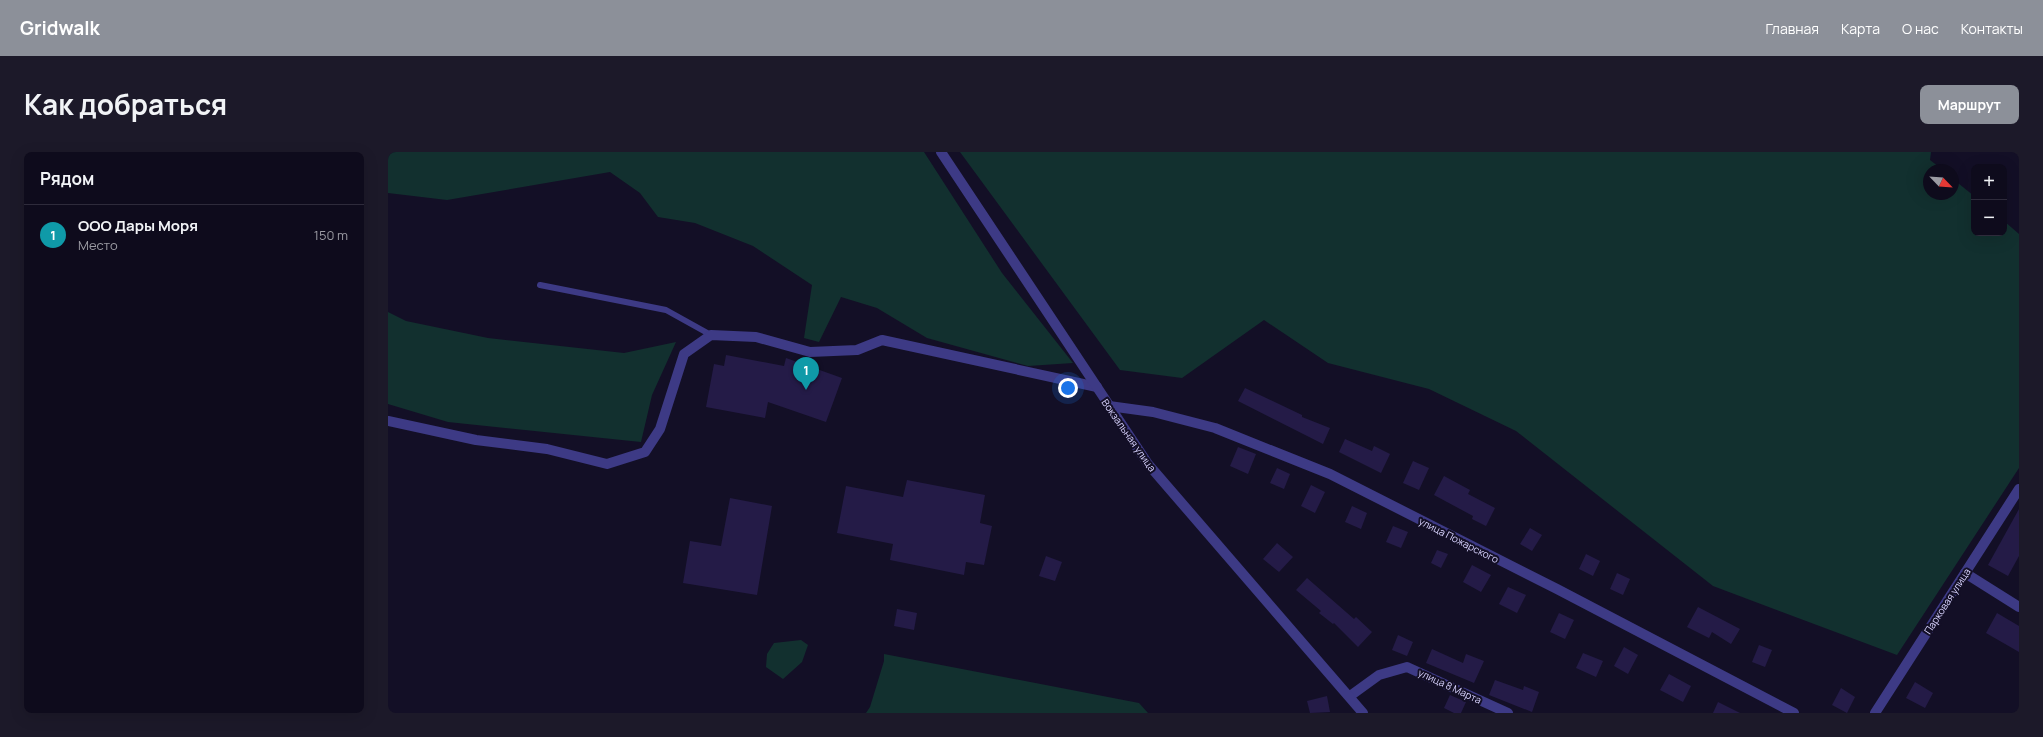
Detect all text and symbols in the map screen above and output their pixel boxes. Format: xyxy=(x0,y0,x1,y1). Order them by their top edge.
text: Gridwalk xyxy=(20,15,100,41)
text: Главная xyxy=(1766,19,1819,38)
text: Карта xyxy=(1841,19,1880,38)
text: О нас xyxy=(1902,19,1939,38)
text: Контакты xyxy=(1961,19,2023,38)
text: Как добраться xyxy=(24,85,227,123)
button: Маршрут xyxy=(1920,85,2019,124)
north arrow xyxy=(1923,164,1959,200)
map controls xyxy=(1971,164,2007,236)
button: + xyxy=(1971,164,2007,200)
text: Рядом xyxy=(40,167,94,190)
button: − xyxy=(1971,200,2007,236)
text: ООО Дары Моря xyxy=(78,215,198,236)
text: 1 xyxy=(50,226,56,244)
text: 150 m xyxy=(314,226,348,244)
text: Место xyxy=(78,236,118,254)
pin: 1 xyxy=(793,357,819,390)
your location xyxy=(1058,378,1078,398)
street label: Вокзальная улица xyxy=(1099,396,1159,474)
street label: улица Пожарского xyxy=(1417,514,1501,566)
street label: Парковая улица xyxy=(1920,565,1974,637)
street label: улица 8 Марта xyxy=(1416,665,1484,707)

